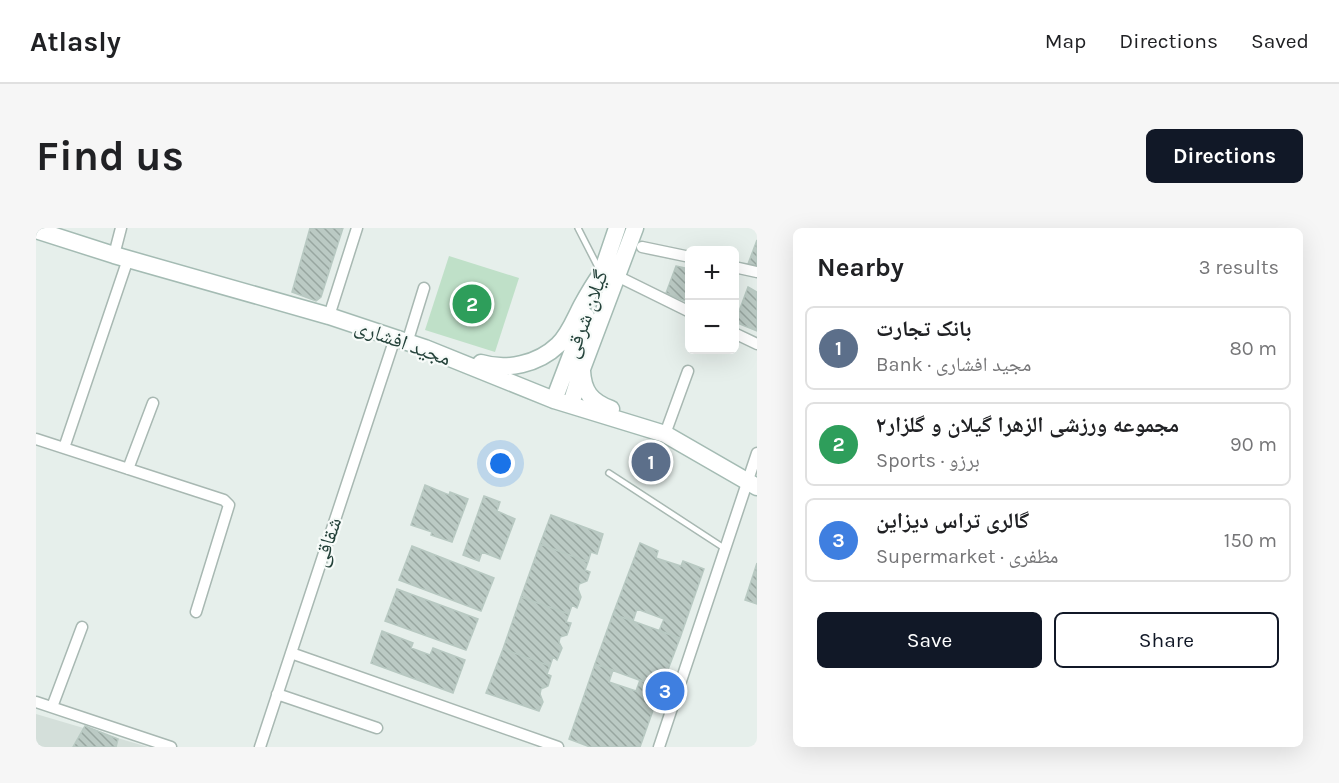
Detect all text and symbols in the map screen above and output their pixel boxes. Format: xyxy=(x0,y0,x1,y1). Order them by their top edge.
text: Atlasly xyxy=(30,25,121,58)
text: Map xyxy=(1045,29,1086,53)
text: Directions xyxy=(1119,29,1218,53)
text: Saved xyxy=(1251,29,1309,53)
button: Directions xyxy=(1146,129,1303,183)
text: Find us xyxy=(36,131,184,181)
map controls xyxy=(685,246,739,354)
button: + xyxy=(685,246,739,300)
text: Nearby xyxy=(817,252,904,283)
text: 3 results xyxy=(1199,256,1279,279)
street label: گیلان شرقی xyxy=(559,266,614,362)
pin: 2 xyxy=(452,282,492,326)
button: − xyxy=(685,300,739,354)
street label: مجید افشاری xyxy=(352,314,454,370)
text: بانک تجارت xyxy=(876,316,971,342)
text: 1 xyxy=(835,337,842,360)
text: 80 m xyxy=(1229,337,1277,360)
text: Bank · مجید افشاری xyxy=(876,353,1031,376)
text: مجموعه ورزشی الزهرا گیلان و گلزار۲ xyxy=(876,412,1179,438)
text: 2 xyxy=(832,433,845,456)
text: 90 m xyxy=(1230,433,1277,456)
pin: 1 xyxy=(632,440,670,484)
your location xyxy=(486,449,515,478)
text: Sports · برزو xyxy=(876,449,980,472)
text: گالری تراس دیزاین xyxy=(876,508,1029,534)
street label: شقاقی xyxy=(308,514,347,570)
text: 3 xyxy=(832,529,845,552)
text: 150 m xyxy=(1224,529,1277,552)
text: Supermarket · مظفری xyxy=(876,545,1058,568)
button: Save xyxy=(817,612,1042,668)
button: Share xyxy=(1054,612,1279,668)
pin: 3 xyxy=(646,668,684,714)

